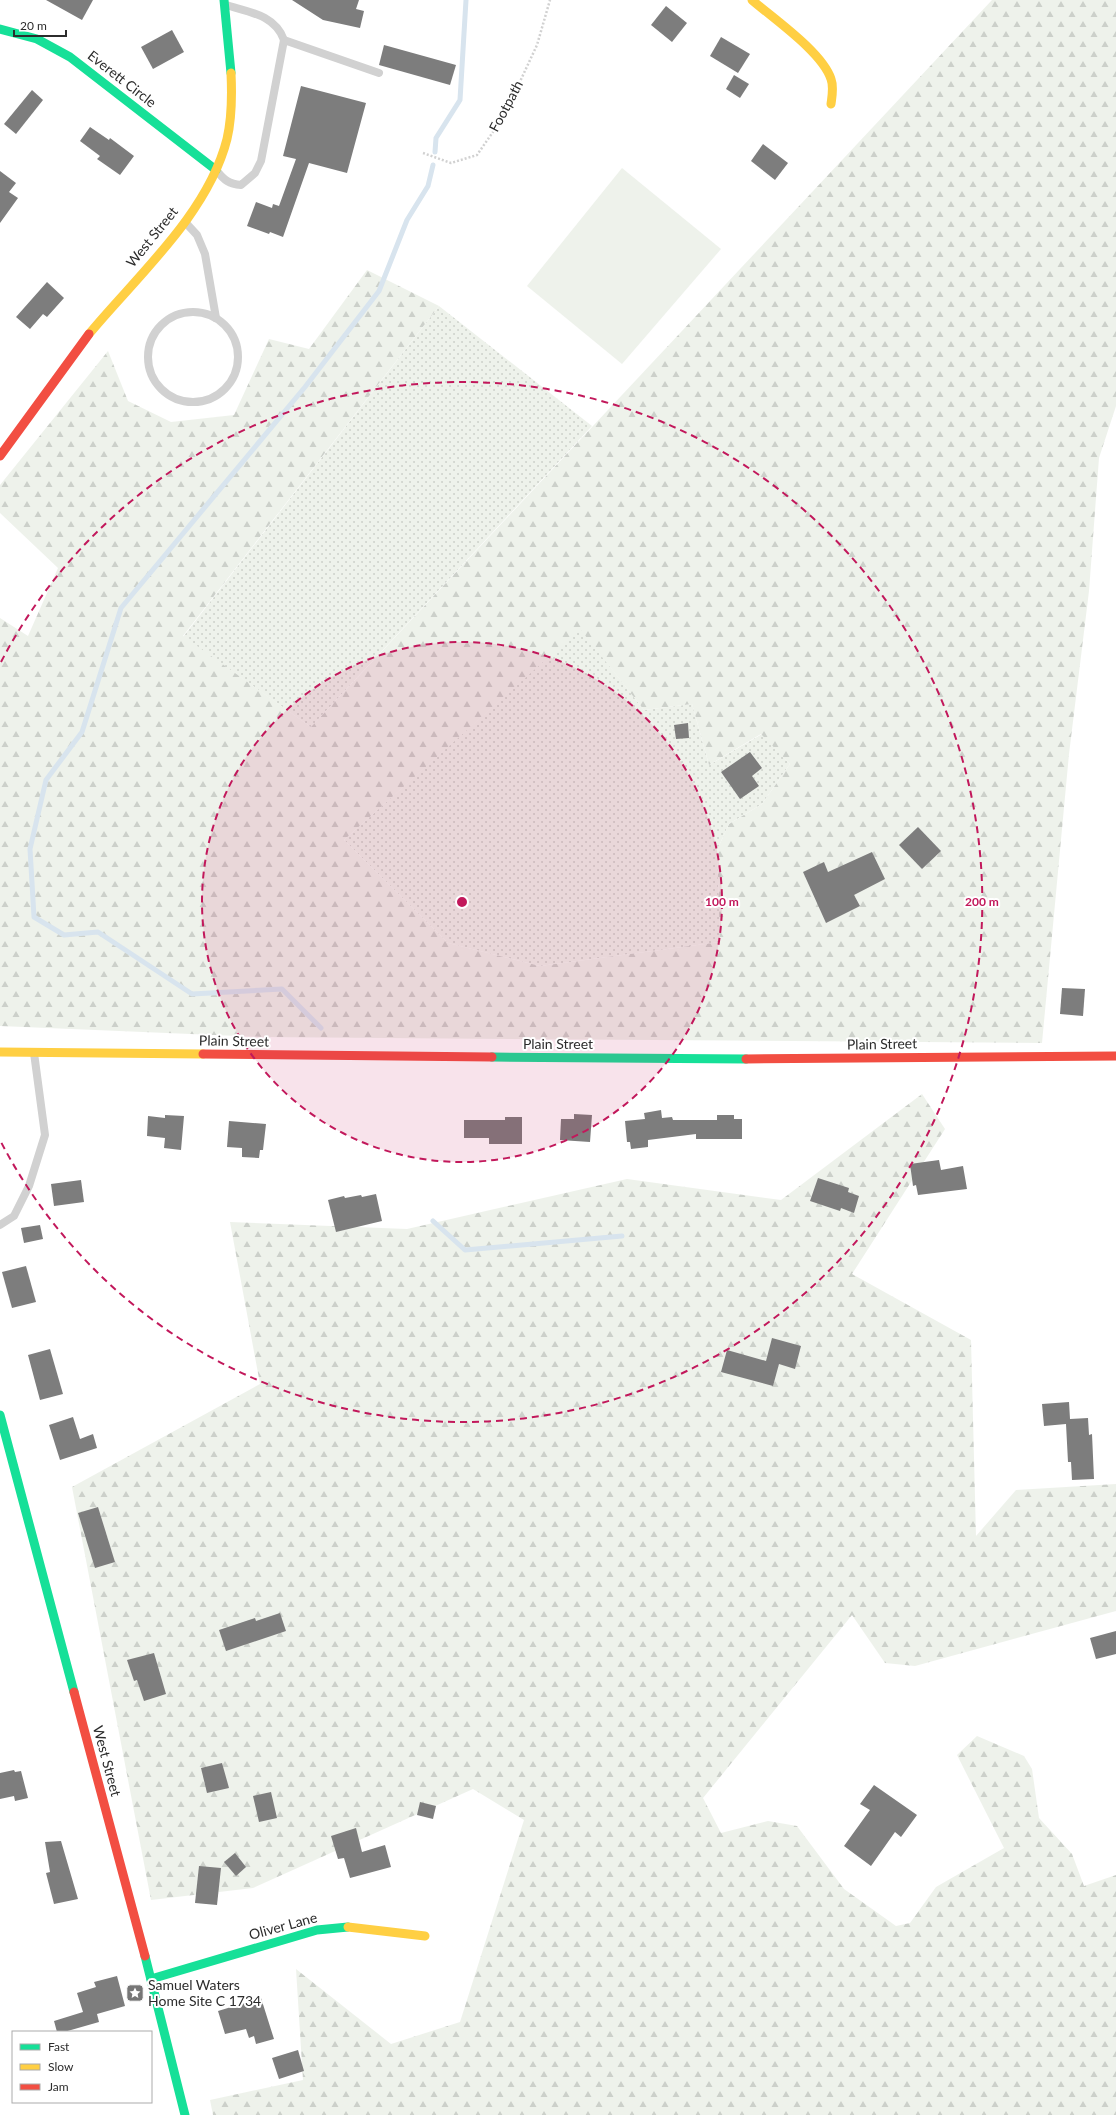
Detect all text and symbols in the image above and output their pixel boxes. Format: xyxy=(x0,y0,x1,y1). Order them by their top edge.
scale bar xyxy=(14,12,66,38)
text: 20 m xyxy=(20,18,47,33)
street label: Everett Circle xyxy=(85,47,160,111)
street label: Footpath xyxy=(485,77,526,134)
street label: West Street xyxy=(122,203,181,270)
text: 100 m xyxy=(705,894,739,909)
text: 200 m xyxy=(965,894,999,909)
centre of rings xyxy=(455,895,469,909)
street label: Plain Street xyxy=(199,1031,269,1050)
street label: Plain Street xyxy=(847,1034,917,1053)
street label: Plain Street xyxy=(523,1035,593,1052)
street label: West Street xyxy=(90,1724,125,1798)
street label: Oliver Lane xyxy=(247,1908,319,1943)
place label: Samuel Waters Home Site C 1734 xyxy=(148,1976,261,2009)
place icon: Samuel Waters Home Site C 1734 xyxy=(125,1983,145,2003)
legend xyxy=(12,2031,152,2103)
text: Fast xyxy=(48,2039,70,2054)
text: Slow xyxy=(48,2059,74,2074)
text: Jam xyxy=(48,2079,69,2094)

